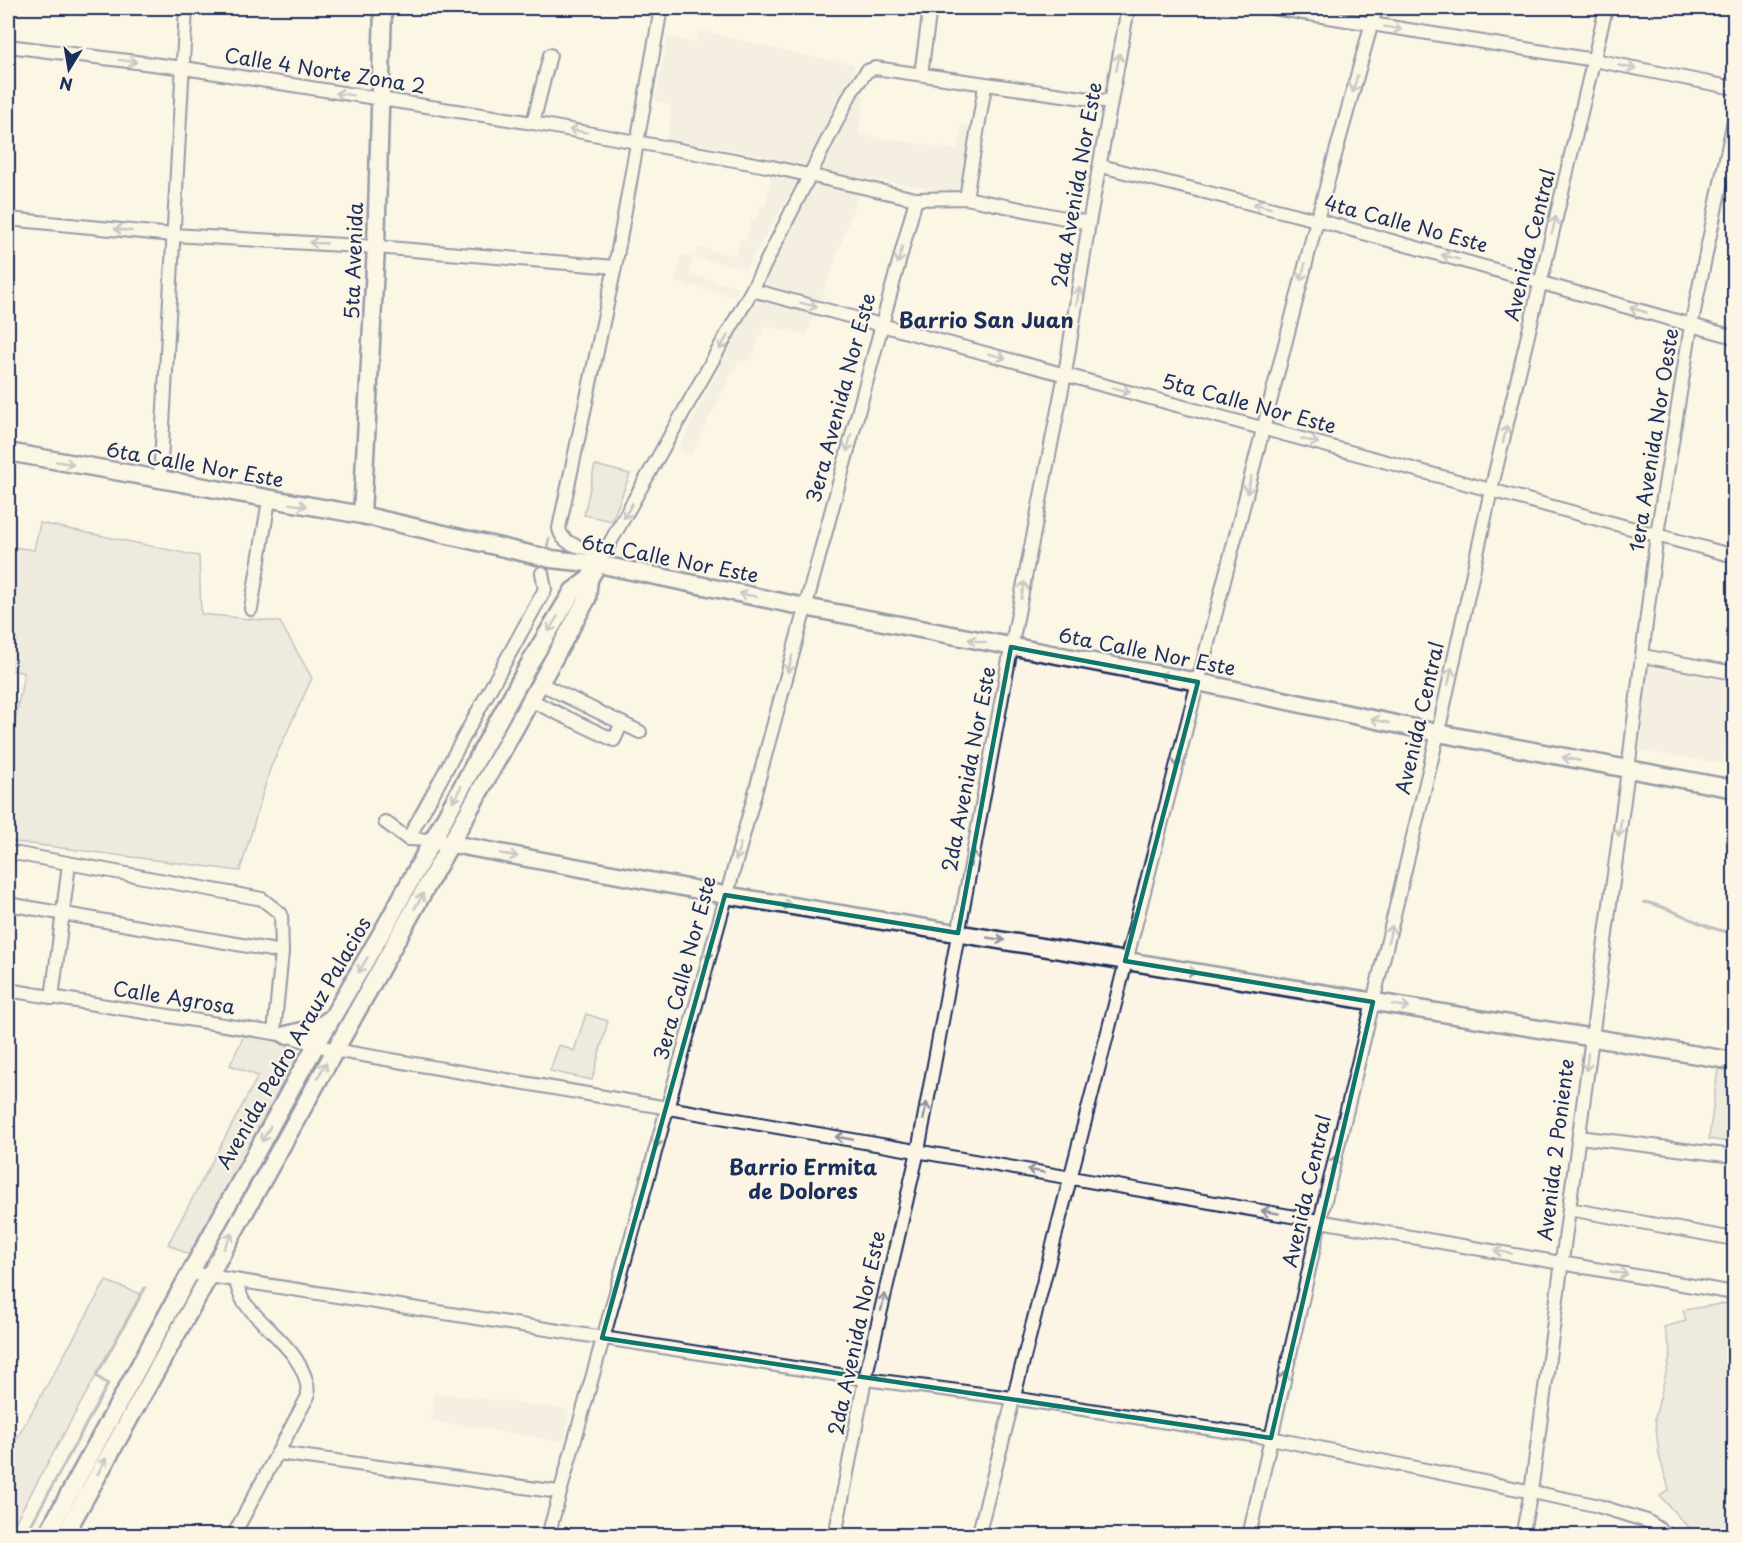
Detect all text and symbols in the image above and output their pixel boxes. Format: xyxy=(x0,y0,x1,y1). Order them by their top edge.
one-way arrow xyxy=(1383,23,1402,34)
north arrow xyxy=(39,39,99,99)
street label: Calle 4 Norte Zona 2 xyxy=(222,39,428,101)
one-way arrow xyxy=(1113,53,1124,73)
one-way arrow xyxy=(118,56,137,67)
one-way arrow xyxy=(1617,62,1636,73)
text: N xyxy=(57,72,74,98)
one-way arrow xyxy=(1349,74,1360,93)
street label: 2da Avenida Nor Este xyxy=(1043,80,1109,290)
one-way arrow xyxy=(335,88,354,99)
one-way arrow xyxy=(569,125,588,136)
street label: Avenida Central xyxy=(1496,166,1562,324)
street label: 4ta Calle No Este xyxy=(1321,187,1491,259)
one-way arrow xyxy=(1253,200,1272,211)
street label: 5ta Avenida xyxy=(336,202,370,320)
one-way arrow xyxy=(1549,216,1561,235)
one-way arrow xyxy=(114,224,133,235)
one-way arrow xyxy=(308,238,328,249)
one-way arrow xyxy=(894,245,905,264)
one-way arrow xyxy=(1441,251,1460,262)
one-way arrow xyxy=(1297,262,1309,281)
one-way arrow xyxy=(1072,287,1083,306)
street label: 3era Avenida Nor Este xyxy=(798,290,882,506)
one-way arrow xyxy=(799,300,818,312)
district label: Barrio San Juan xyxy=(898,303,1074,335)
one-way arrow xyxy=(1629,304,1648,315)
street label: 1era Avenida Nor Oeste xyxy=(1621,326,1685,554)
one-way arrow xyxy=(718,332,729,350)
one-way arrow xyxy=(987,351,1006,362)
street label: 5ta Calle Nor Este xyxy=(1159,365,1340,441)
one-way arrow xyxy=(1112,384,1131,396)
one-way arrow xyxy=(1499,424,1511,443)
one-way arrow xyxy=(842,433,854,452)
street label: 6ta Calle Nor Este xyxy=(104,434,286,494)
one-way arrow xyxy=(1300,436,1319,447)
one-way arrow xyxy=(55,458,74,469)
one-way arrow xyxy=(1243,475,1254,494)
one-way arrow xyxy=(288,499,308,510)
one-way arrow xyxy=(622,502,634,519)
street label: 6ta Calle Nor Este xyxy=(579,526,761,590)
one-way arrow xyxy=(1017,581,1029,600)
one-way arrow xyxy=(738,589,757,601)
one-way arrow xyxy=(546,615,558,632)
street label: 6ta Calle Nor Este xyxy=(1056,619,1238,683)
one-way arrow xyxy=(967,635,987,646)
street label: Avenida Central xyxy=(1387,639,1451,797)
one-way arrow xyxy=(783,654,795,673)
street label: 2da Avenida Nor Este xyxy=(933,664,1003,874)
one-way arrow xyxy=(1445,667,1457,686)
one-way arrow xyxy=(1159,670,1179,681)
one-way arrow xyxy=(1370,715,1390,726)
one-way arrow xyxy=(1171,749,1183,768)
one-way arrow xyxy=(1562,753,1581,764)
one-way arrow xyxy=(451,785,463,802)
one-way arrow xyxy=(1615,817,1626,837)
one-way arrow xyxy=(731,842,743,861)
one-way arrow xyxy=(967,848,978,868)
one-way arrow xyxy=(499,850,519,861)
street label: 3era Calle Nor Este xyxy=(645,872,723,1063)
one-way arrow xyxy=(414,893,426,910)
one-way arrow xyxy=(772,899,792,910)
street label: Avenida Pedro Arauz Palacios xyxy=(208,911,378,1174)
one-way arrow xyxy=(1384,924,1396,943)
one-way arrow xyxy=(985,934,1005,945)
one-way arrow xyxy=(703,941,715,960)
one-way arrow xyxy=(356,956,368,973)
one-way arrow xyxy=(1178,966,1198,977)
street label: Calle Agrosa xyxy=(111,973,238,1022)
one-way arrow xyxy=(1391,1001,1411,1012)
one-way arrow xyxy=(1582,1052,1593,1072)
street label: Avenida 2 Poniente xyxy=(1529,1057,1581,1242)
one-way arrow xyxy=(317,1062,329,1079)
one-way arrow xyxy=(920,1102,931,1122)
street label: Avenida Central xyxy=(1274,1112,1338,1270)
one-way arrow xyxy=(260,1125,272,1142)
one-way arrow xyxy=(651,1129,663,1148)
one-way arrow xyxy=(835,1132,854,1143)
district label: Barrio Ermita de Dolores xyxy=(729,1150,877,1206)
one-way arrow xyxy=(1328,1155,1340,1174)
one-way arrow xyxy=(1027,1166,1047,1177)
one-way arrow xyxy=(1260,1206,1280,1217)
street label: 2da Avenida Nor Este xyxy=(820,1228,892,1438)
one-way arrow xyxy=(222,1233,234,1250)
one-way arrow xyxy=(1494,1247,1514,1258)
one-way arrow xyxy=(1608,1267,1628,1278)
one-way arrow xyxy=(878,1293,889,1312)
one-way arrow xyxy=(1278,1371,1290,1390)
one-way arrow xyxy=(96,1458,108,1475)

